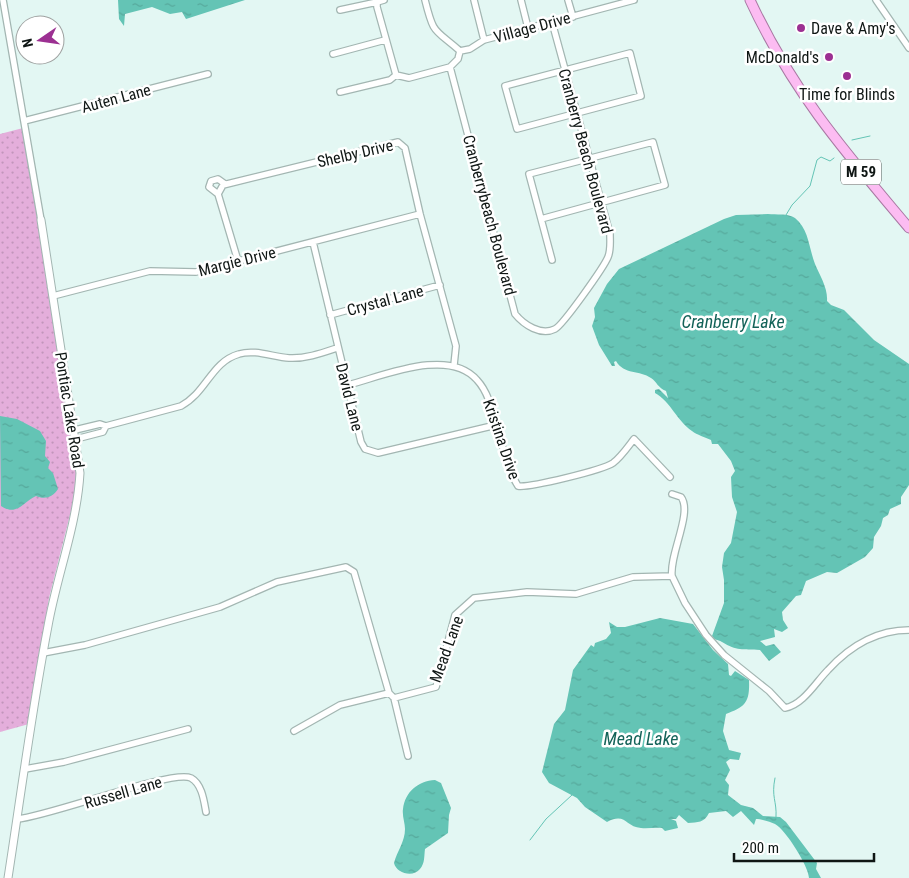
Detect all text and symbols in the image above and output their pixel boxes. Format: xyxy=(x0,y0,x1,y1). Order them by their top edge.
street label: Village Drive xyxy=(492,8,573,47)
north arrow xyxy=(15,15,65,65)
place label: Dave & Amy's xyxy=(811,19,896,38)
marker: Dave & Amy's xyxy=(795,22,807,34)
text: N xyxy=(19,37,36,49)
place label: McDonald's xyxy=(746,48,819,67)
marker: McDonald's xyxy=(823,51,835,63)
street label: Cranberry Beach Boulevard xyxy=(554,67,617,236)
marker: Time for Blinds xyxy=(841,70,853,82)
street label: Auten Lane xyxy=(79,80,153,117)
place label: Time for Blinds xyxy=(799,85,895,104)
street label: Cranberrybeach Boulevard xyxy=(459,133,520,298)
street label: Shelby Drive xyxy=(315,136,395,171)
road number: M 59 xyxy=(841,160,881,184)
street label: Margie Drive xyxy=(196,243,278,280)
street label: Crystal Lane xyxy=(345,281,425,320)
water label: Cranberry Lake xyxy=(681,311,785,332)
street label: Pontiac Lake Road xyxy=(51,351,88,469)
street label: David Lane xyxy=(332,361,367,433)
street label: Kristina Drive xyxy=(479,396,524,482)
street label: Mead Lane xyxy=(426,613,467,685)
water label: Mead Lake xyxy=(603,728,679,749)
street label: Russell Lane xyxy=(82,772,164,813)
scale bar xyxy=(734,830,874,862)
text: 200 m xyxy=(742,839,779,857)

